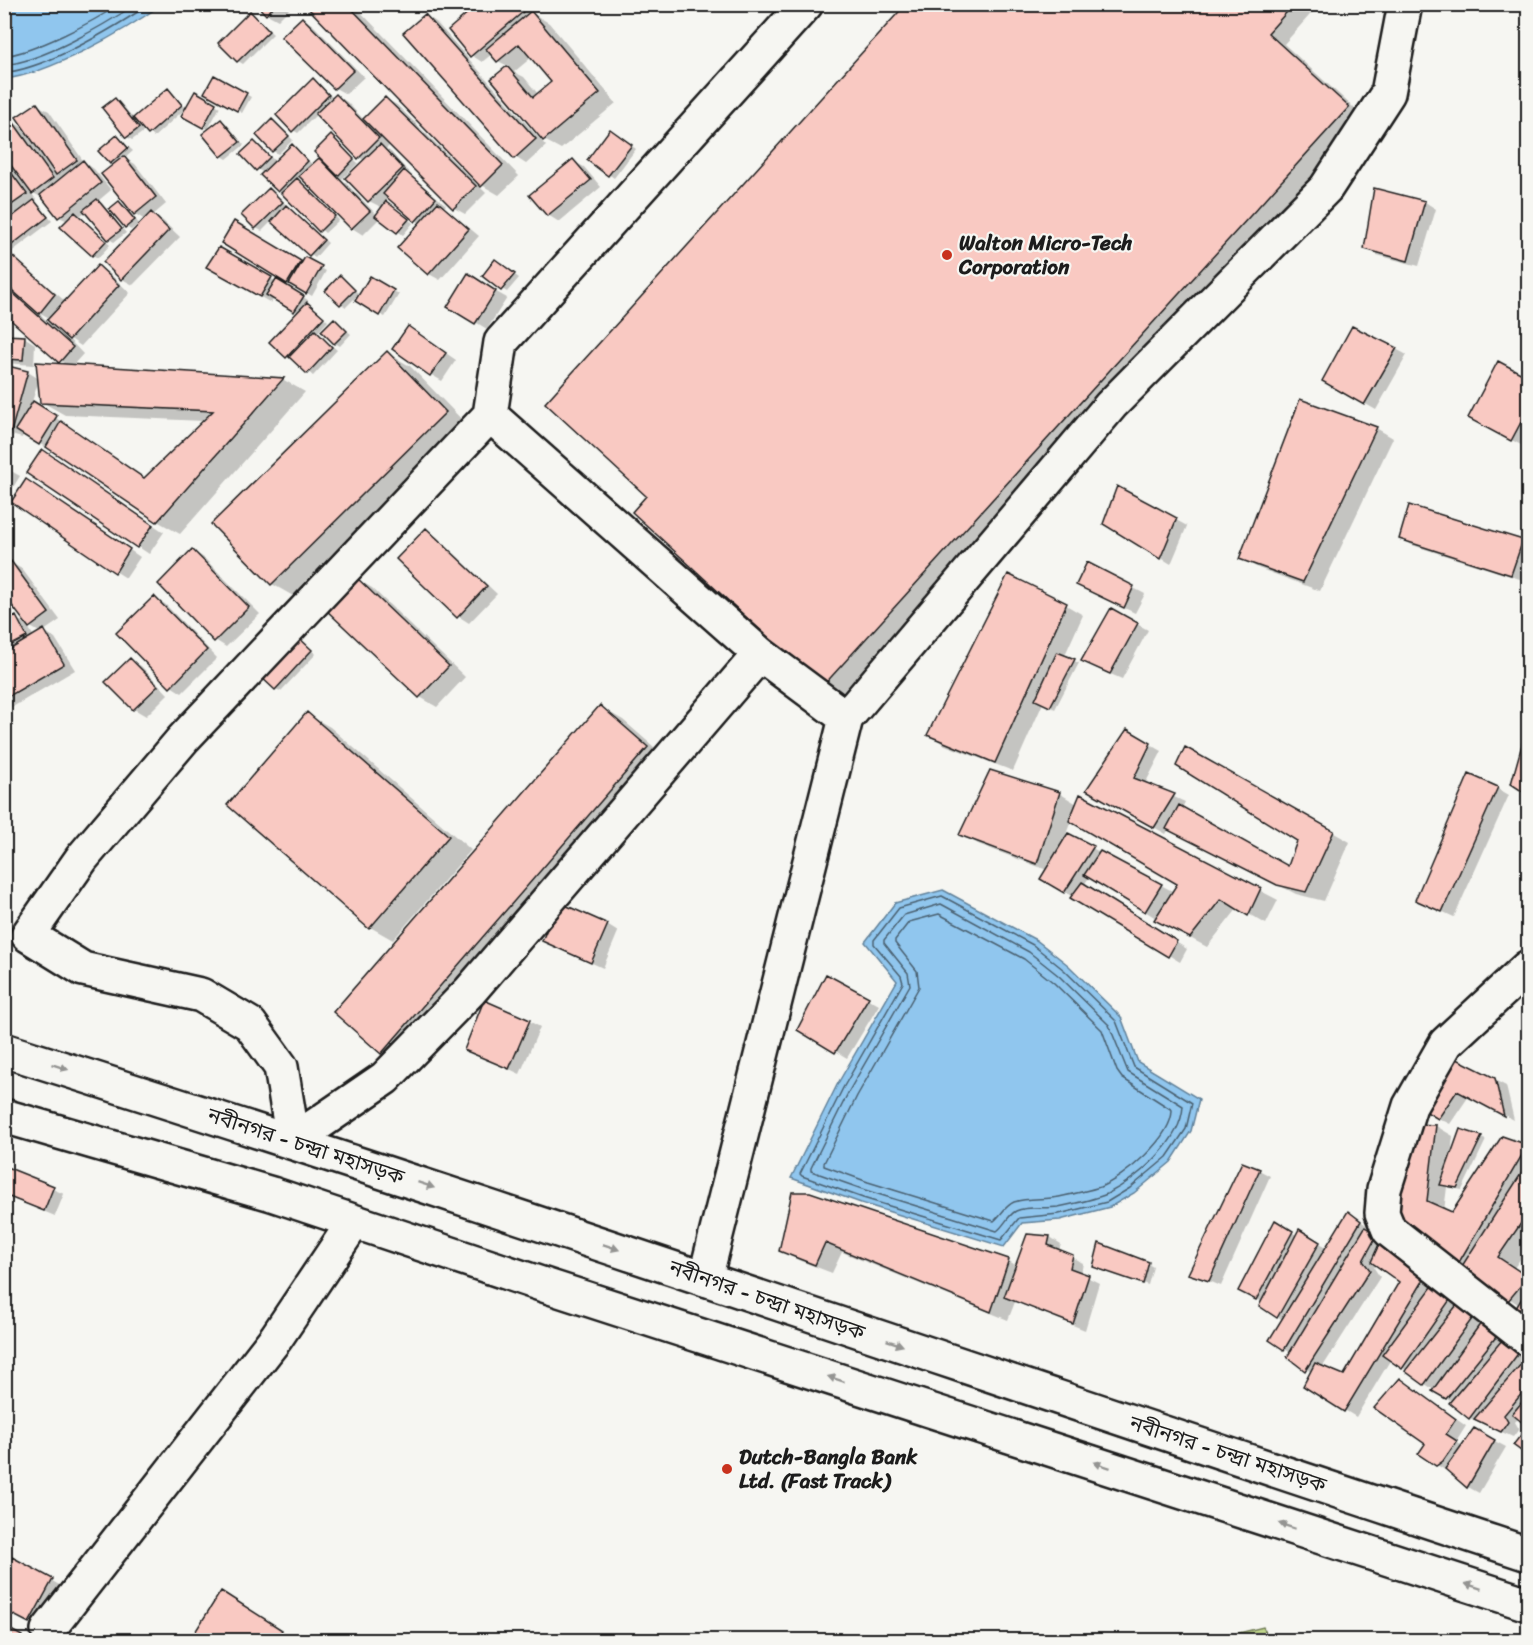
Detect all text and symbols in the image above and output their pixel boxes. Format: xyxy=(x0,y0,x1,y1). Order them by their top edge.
place label: Walton Micro-Tech Corporation xyxy=(958,224,1132,286)
marker: Walton Micro-Tech Corporation xyxy=(940,248,954,262)
one-way arrow xyxy=(51,1063,69,1073)
street label: নবীনগর - চন্দ্রা মহাসড়ক xyxy=(202,1096,411,1196)
one-way arrow xyxy=(417,1181,435,1191)
one-way arrow xyxy=(602,1243,620,1253)
street label: নবীনগর - চন্দ্রা মহাসড়ক xyxy=(663,1248,871,1352)
one-way arrow xyxy=(886,1339,904,1348)
one-way arrow xyxy=(827,1374,845,1384)
street label: নবীনগর - চন্দ্রা মহাসড়ক xyxy=(1124,1404,1333,1504)
place label: Dutch-Bangla Bank Ltd. (Fast Track) xyxy=(739,1438,918,1500)
one-way arrow xyxy=(1093,1460,1111,1470)
marker: Dutch-Bangla Bank Ltd. (Fast Track) xyxy=(720,1462,734,1476)
one-way arrow xyxy=(1278,1520,1296,1530)
one-way arrow xyxy=(1464,1581,1482,1590)

